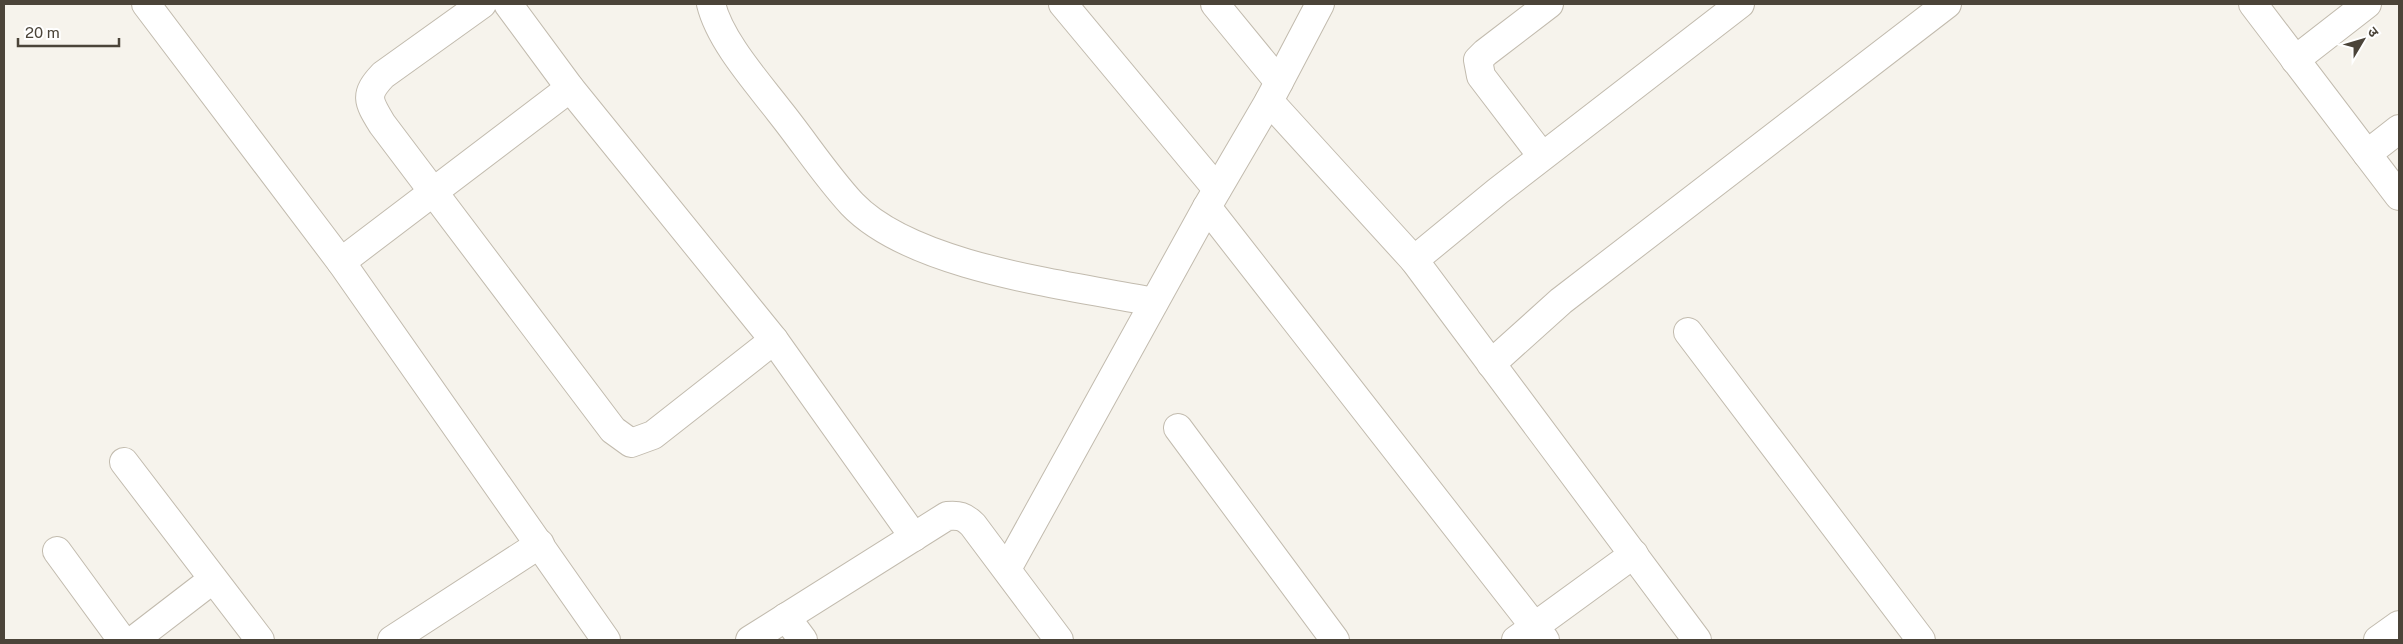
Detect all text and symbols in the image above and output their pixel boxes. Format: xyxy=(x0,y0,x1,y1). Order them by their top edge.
scale bar xyxy=(18,15,119,47)
north arrow xyxy=(2338,15,2388,65)
text: 20 m xyxy=(25,24,60,41)
text: उ xyxy=(2364,24,2383,41)

